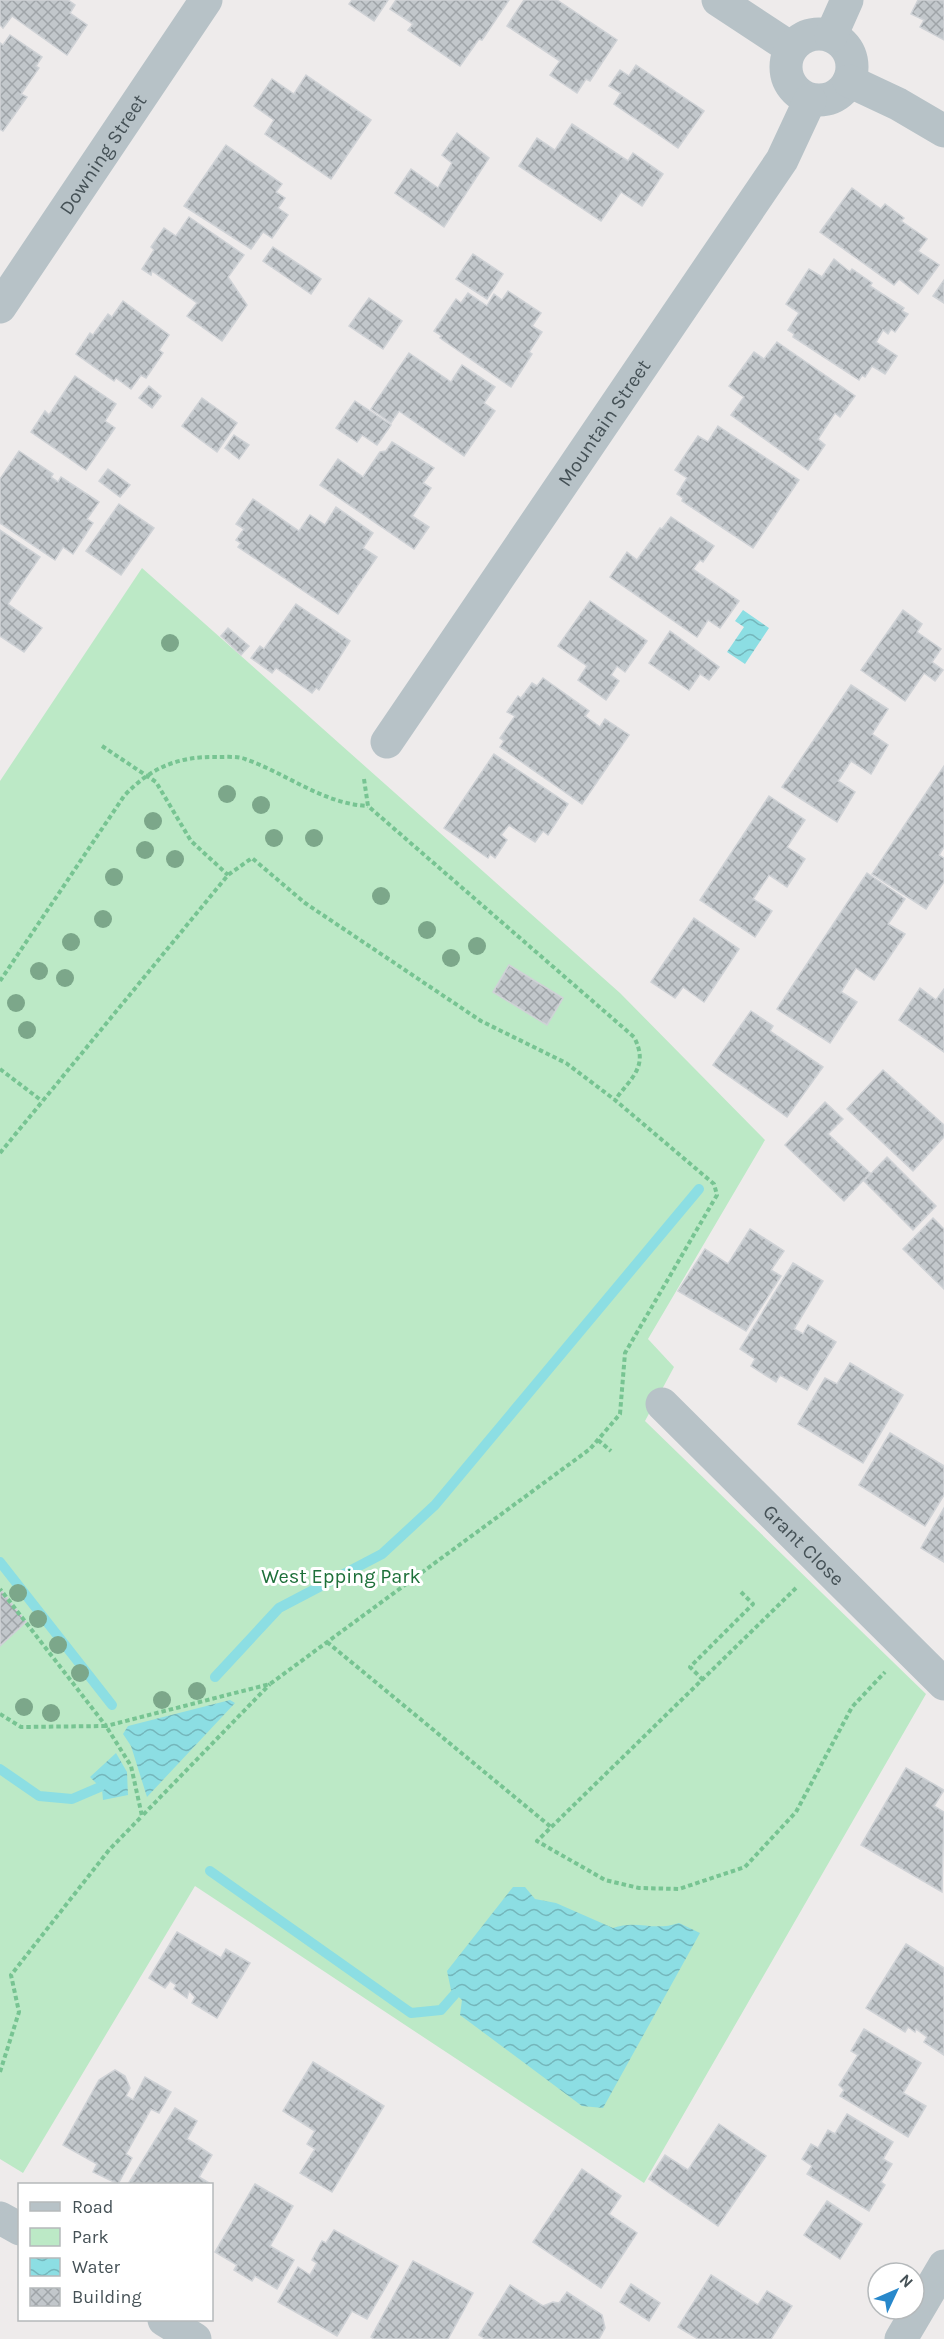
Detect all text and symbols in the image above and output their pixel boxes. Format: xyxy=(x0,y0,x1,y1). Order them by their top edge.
street label: Downing Street xyxy=(54,90,152,219)
street label: Mountain Street xyxy=(553,355,656,491)
street label: Grant Close xyxy=(758,1500,849,1590)
park label: West Epping Park xyxy=(261,1565,421,1588)
legend xyxy=(18,2183,213,2321)
text: Road xyxy=(72,2196,113,2218)
text: Park xyxy=(72,2226,109,2248)
text: Water xyxy=(72,2256,120,2278)
north arrow xyxy=(866,2261,926,2321)
text: N xyxy=(896,2270,917,2292)
text: Building xyxy=(72,2286,142,2308)

